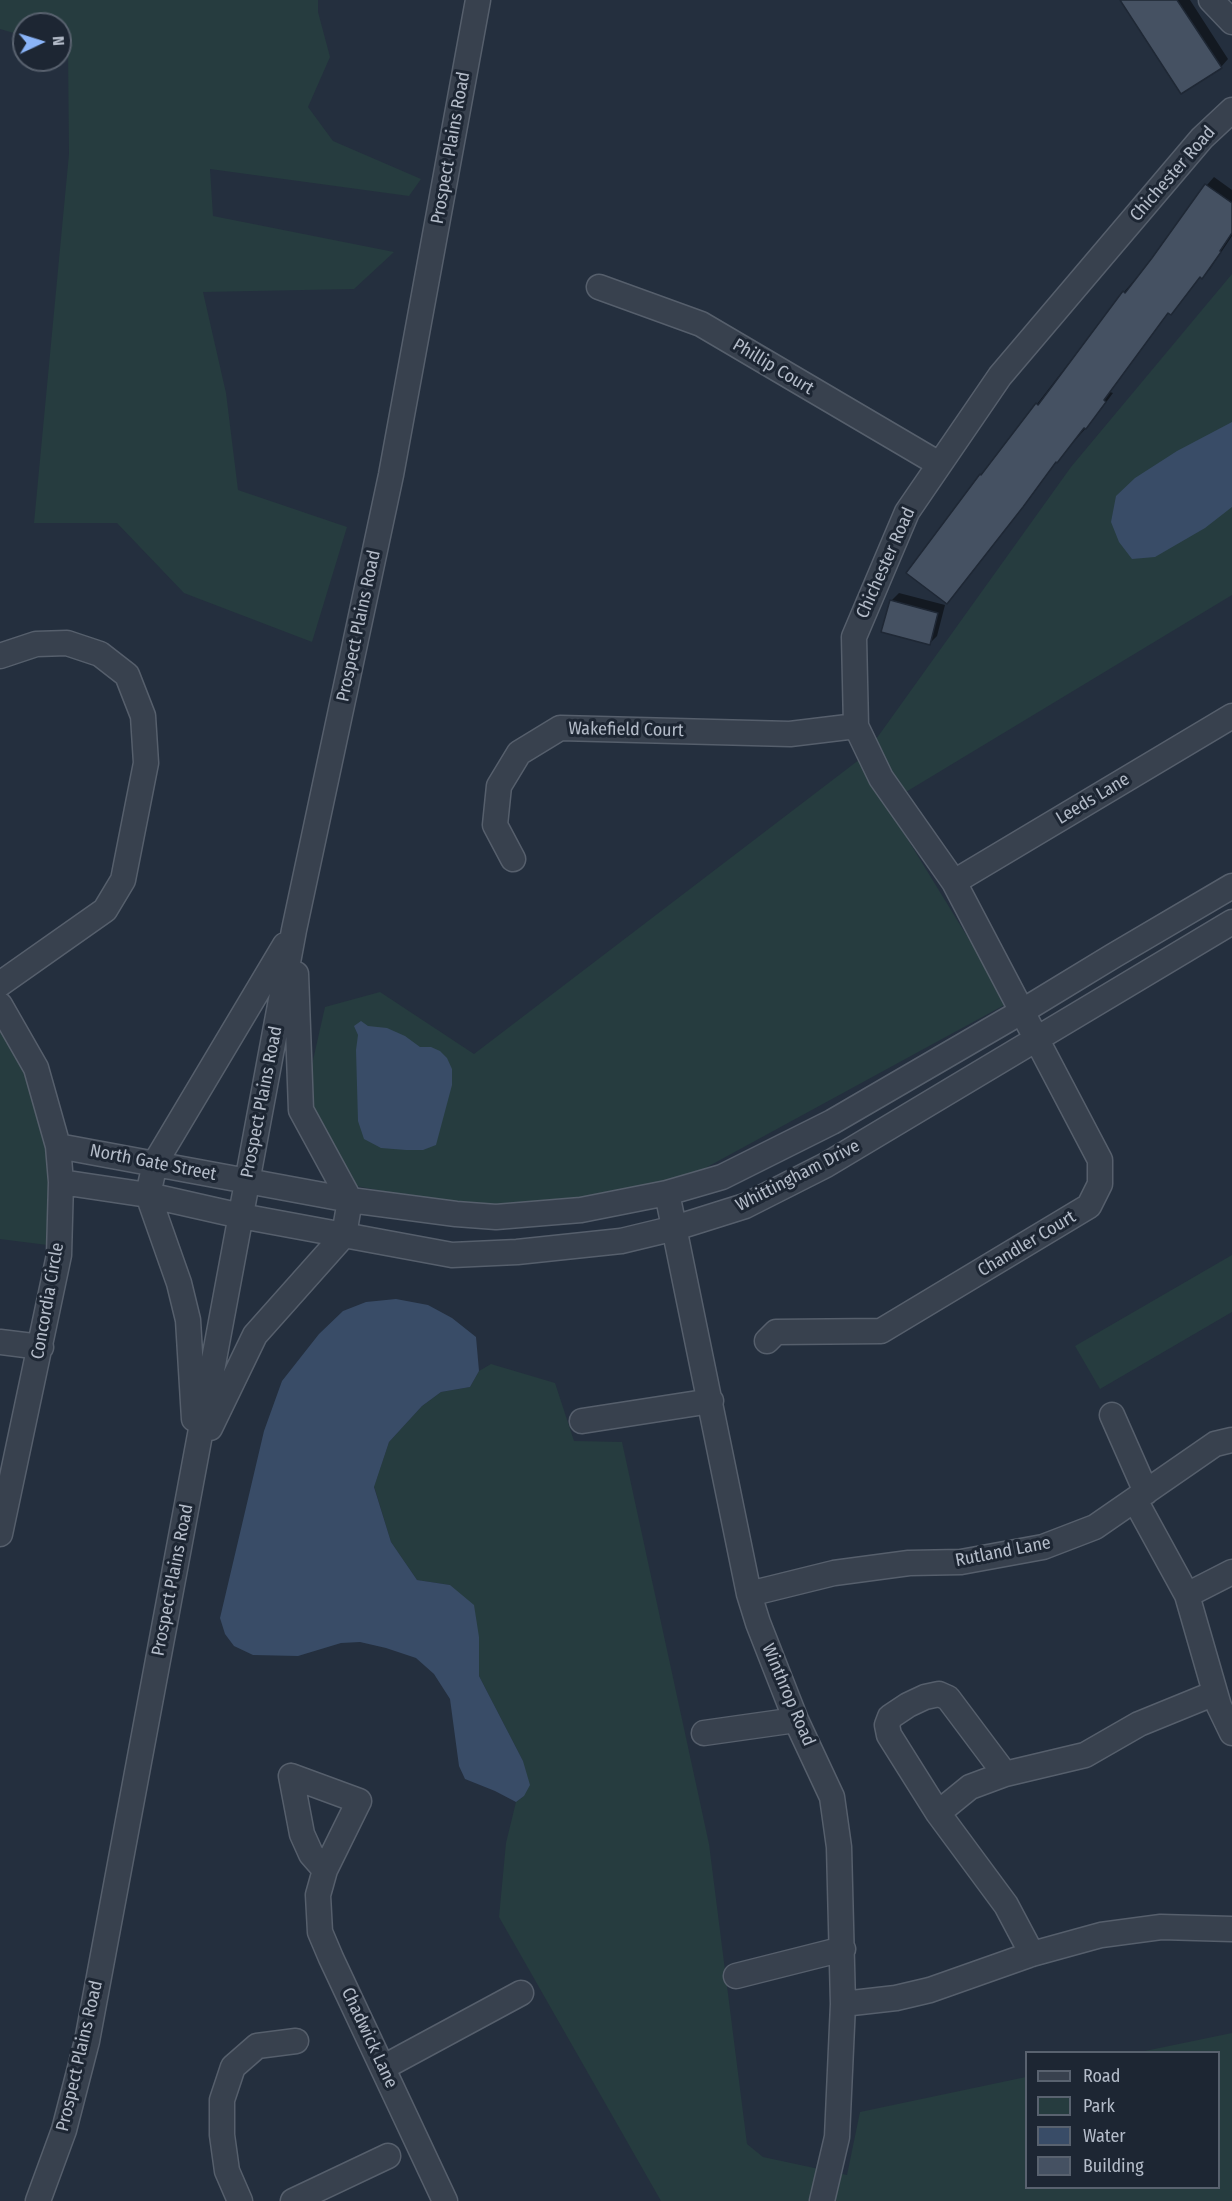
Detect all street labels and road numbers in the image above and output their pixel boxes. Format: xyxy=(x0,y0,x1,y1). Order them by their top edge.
street label: Prospect Plains Road xyxy=(427,70,475,226)
street label: Chichester Road xyxy=(1126,122,1220,226)
street label: Phillip Court xyxy=(729,334,817,400)
street label: Chichester Road xyxy=(852,504,920,622)
street label: Prospect Plains Road xyxy=(332,548,386,704)
street label: Wakefield Court xyxy=(568,718,684,742)
street label: Leeds Lane xyxy=(1052,769,1134,829)
street label: Prospect Plains Road xyxy=(237,1024,287,1180)
street label: Whittingham Drive xyxy=(732,1135,864,1217)
street label: North Gate Street xyxy=(88,1140,218,1186)
street label: Chandler Court xyxy=(974,1206,1080,1282)
street label: Concordia Circle xyxy=(27,1241,69,1361)
street label: Prospect Plains Road xyxy=(148,1502,198,1658)
street label: Rutland Lane xyxy=(953,1532,1053,1572)
street label: Winthrop Road xyxy=(757,1641,819,1749)
street label: Prospect Plains Road xyxy=(52,1978,108,2134)
street label: Chadwick Lane xyxy=(336,1984,402,2092)

